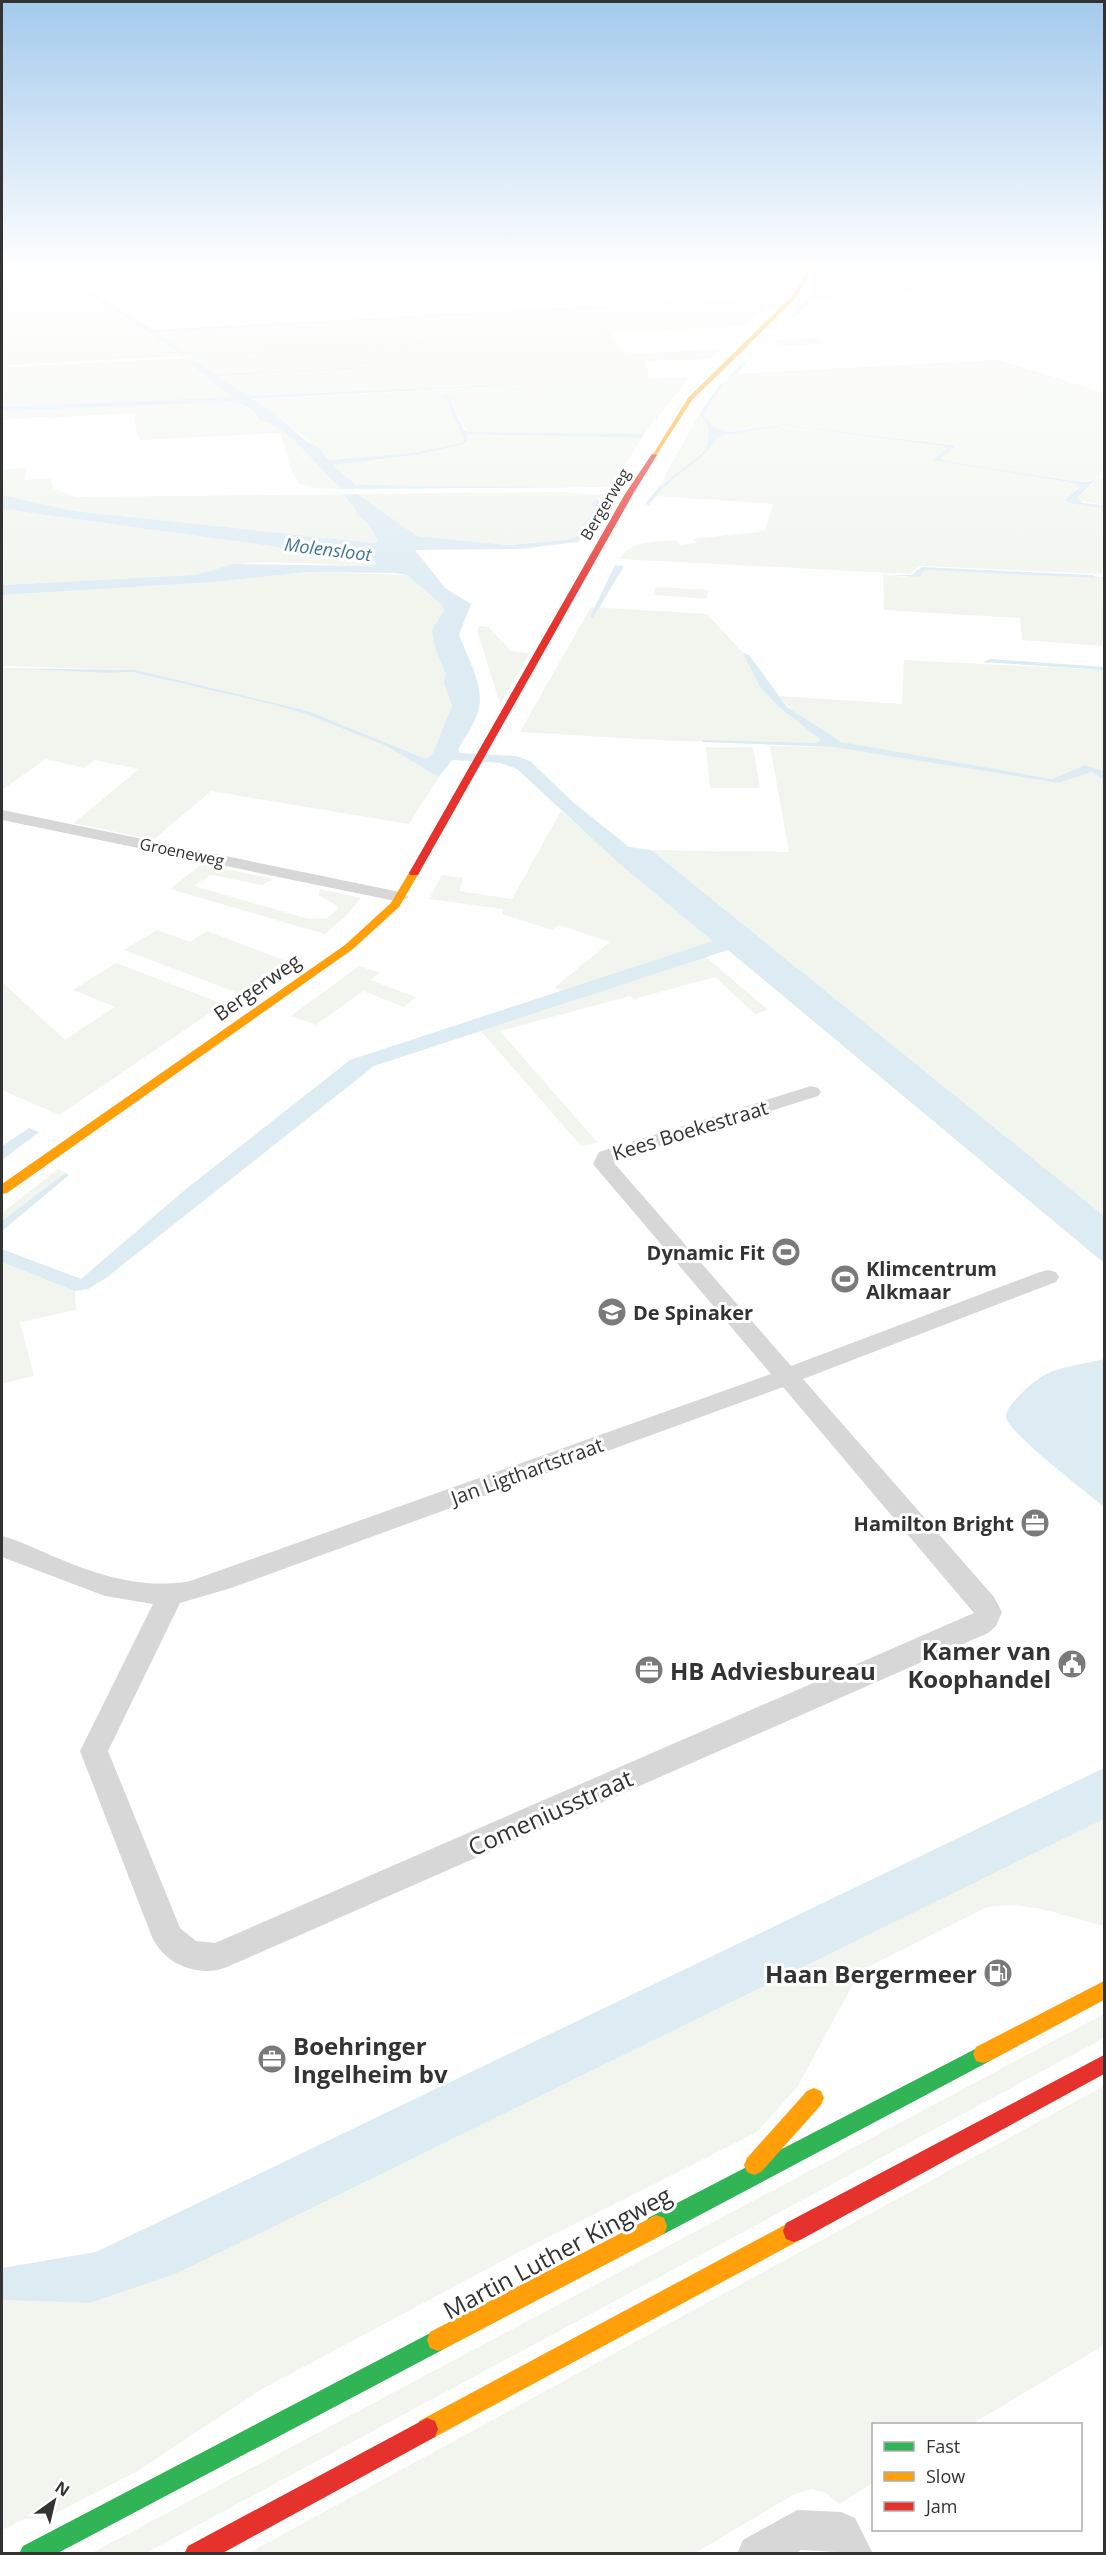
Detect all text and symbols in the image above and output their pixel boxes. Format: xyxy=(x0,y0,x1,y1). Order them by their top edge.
street label: Bergerweg xyxy=(575,464,635,544)
water label: Molensloot xyxy=(283,532,374,566)
street label: Groeneweg xyxy=(138,832,226,872)
street label: Bergerweg xyxy=(208,947,306,1027)
street label: Kees Boekestraat xyxy=(609,1093,771,1167)
sports icon: Dynamic Fit xyxy=(770,1236,802,1268)
place label: Dynamic Fit xyxy=(647,1239,765,1266)
place label: Klimcentrum Alkmaar xyxy=(866,1255,997,1305)
sports icon: Klimcentrum Alkmaar xyxy=(829,1263,861,1295)
school or university icon: De Spinaker xyxy=(596,1296,628,1328)
place label: De Spinaker xyxy=(633,1299,753,1326)
street label: Jan Ligthartstraat xyxy=(445,1431,607,1512)
office icon: Hamilton Bright xyxy=(1019,1507,1051,1539)
place label: Hamilton Bright xyxy=(854,1510,1014,1537)
place label: Kamer van Koophandel xyxy=(907,1634,1051,1695)
public building icon: Kamer van Koophandel xyxy=(1056,1648,1088,1680)
office icon: HB Adviesbureau xyxy=(633,1654,665,1686)
place label: HB Adviesbureau xyxy=(670,1654,876,1687)
street label: Comeniusstraat xyxy=(462,1761,638,1863)
place label: Haan Bergermeer xyxy=(765,1957,977,1990)
fuel station icon: Haan Bergermeer xyxy=(982,1957,1014,1989)
place label: Boehringer Ingelheim bv xyxy=(293,2029,448,2090)
office icon: Boehringer Ingelheim bv xyxy=(256,2043,288,2075)
street label: Martin Luther Kingweg xyxy=(437,2178,677,2326)
legend xyxy=(872,2423,1082,2531)
text: Fast xyxy=(926,2434,960,2458)
text: Slow xyxy=(926,2464,965,2488)
north arrow xyxy=(24,2471,84,2531)
text: N xyxy=(51,2476,74,2501)
text: Jam xyxy=(924,2494,958,2518)

